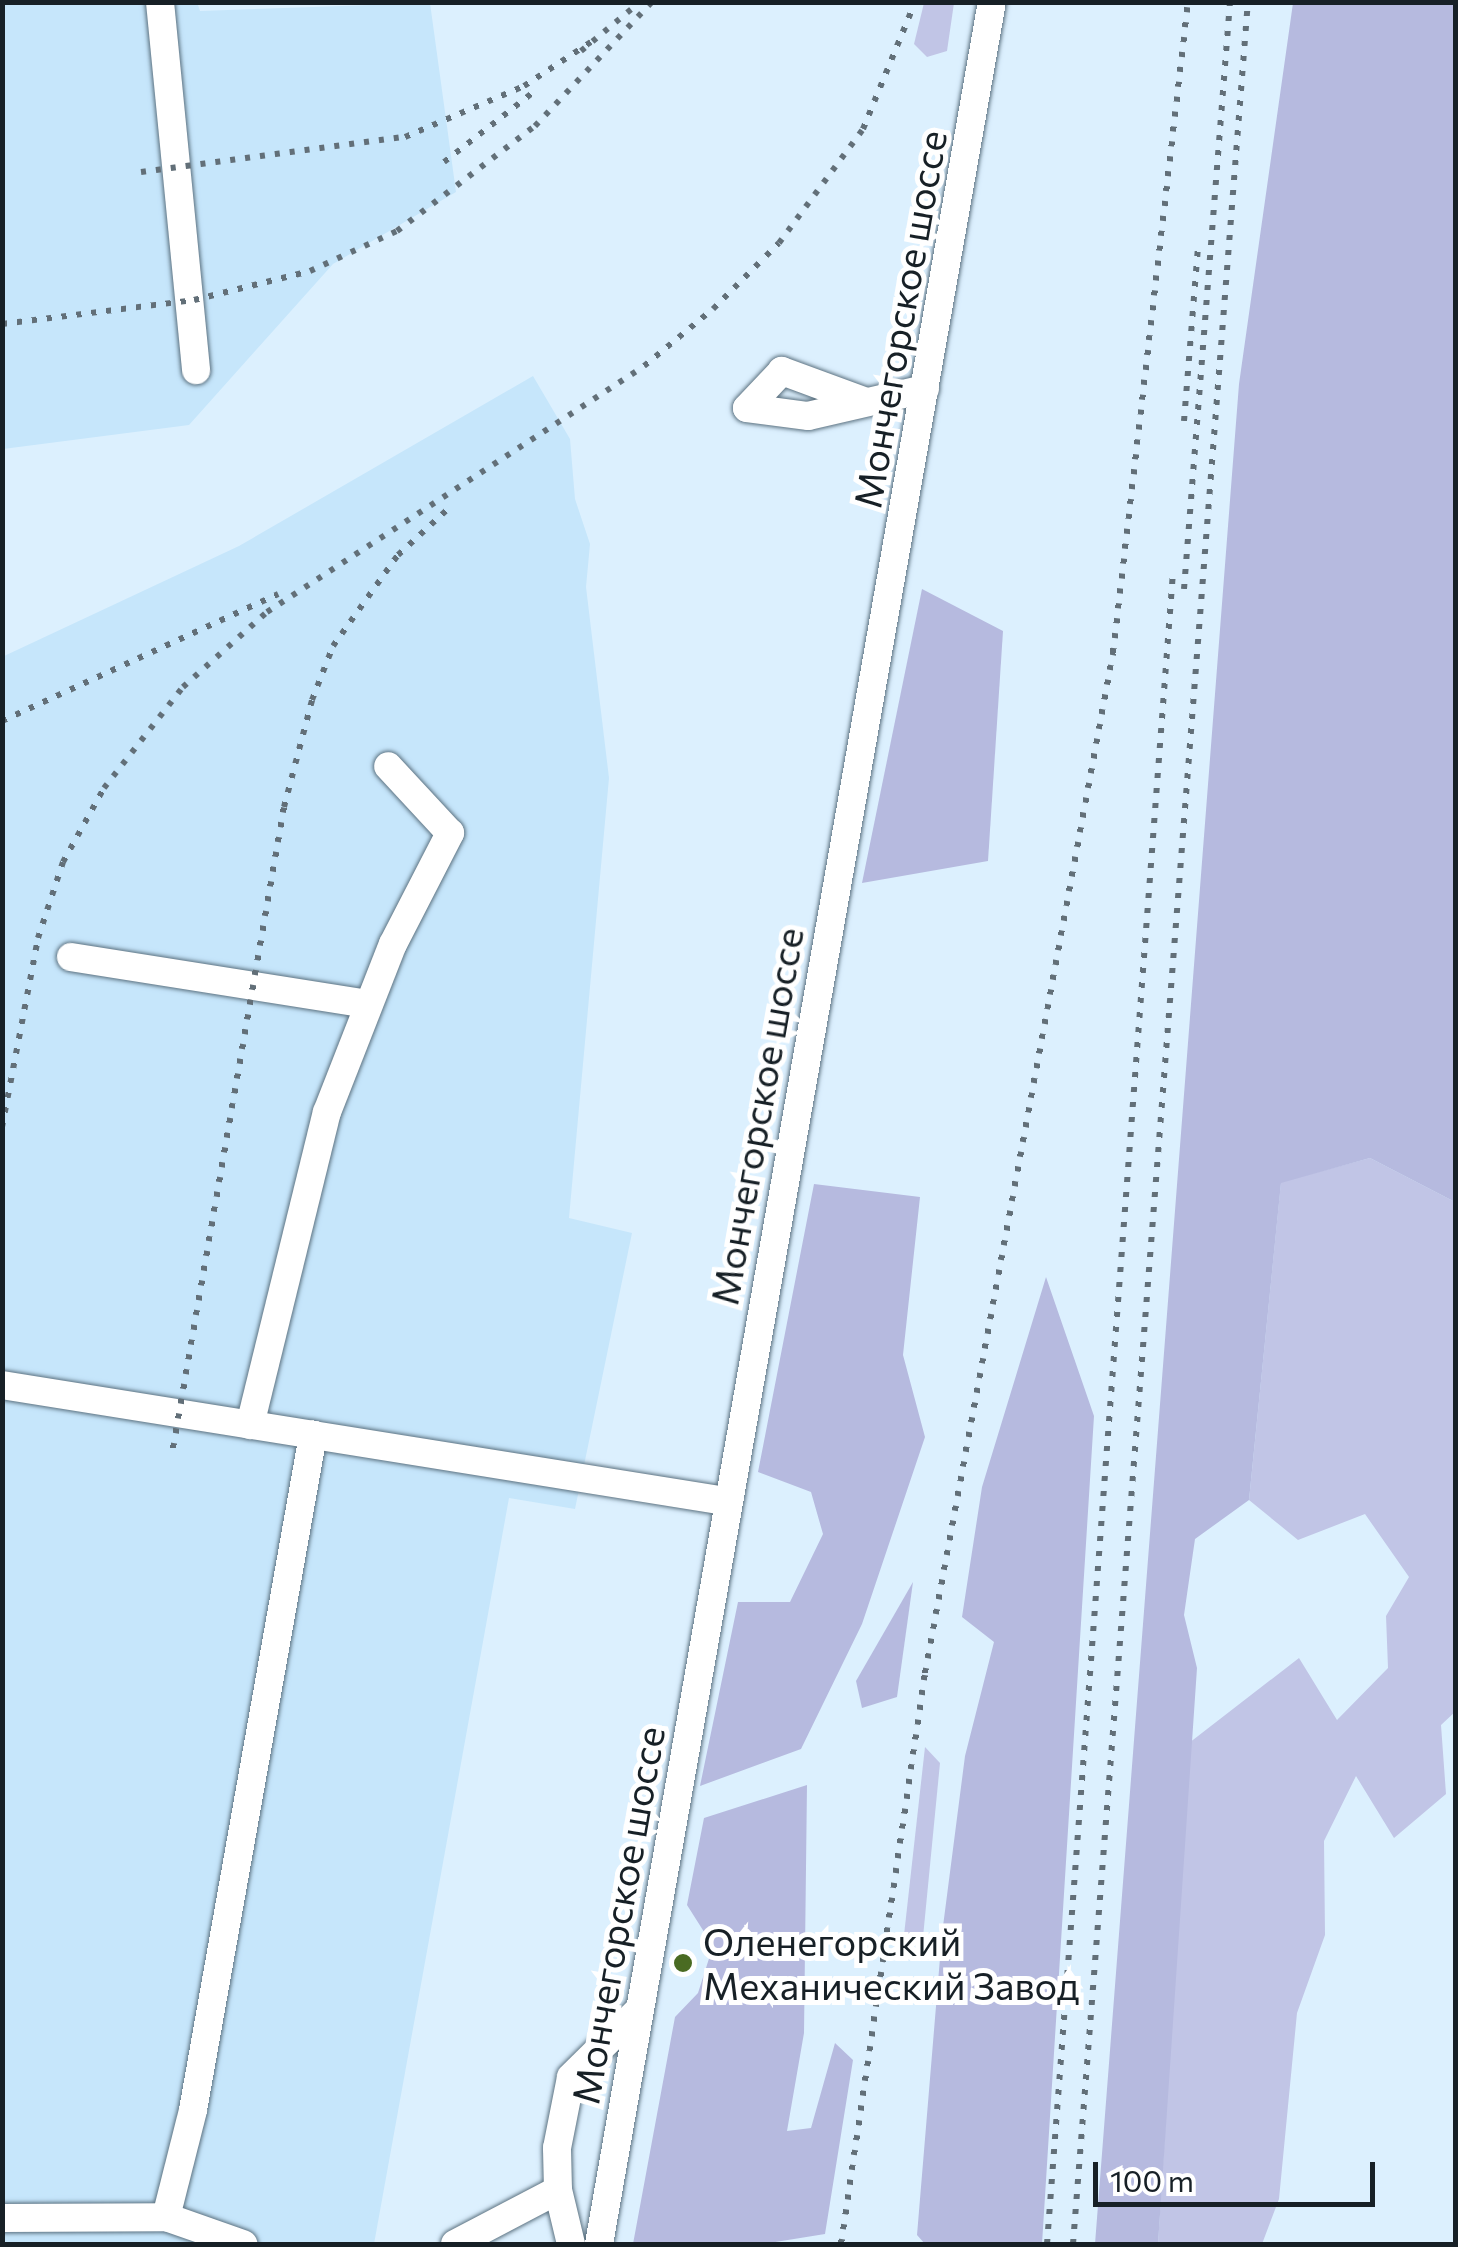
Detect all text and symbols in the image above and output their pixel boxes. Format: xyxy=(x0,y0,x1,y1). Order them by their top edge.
street label: Мончегорское шоссе xyxy=(843,127,955,511)
street label: Мончегорское шоссе xyxy=(700,924,812,1308)
street label: Мончегорское шоссе xyxy=(561,1723,673,2107)
place label: Оленегорский Механический Завод xyxy=(703,1918,1079,2008)
marker: Оленегорский Механический Завод xyxy=(672,1952,694,1974)
scale bar xyxy=(1098,2142,1380,2204)
text: 100 m xyxy=(1110,2161,1194,2198)

